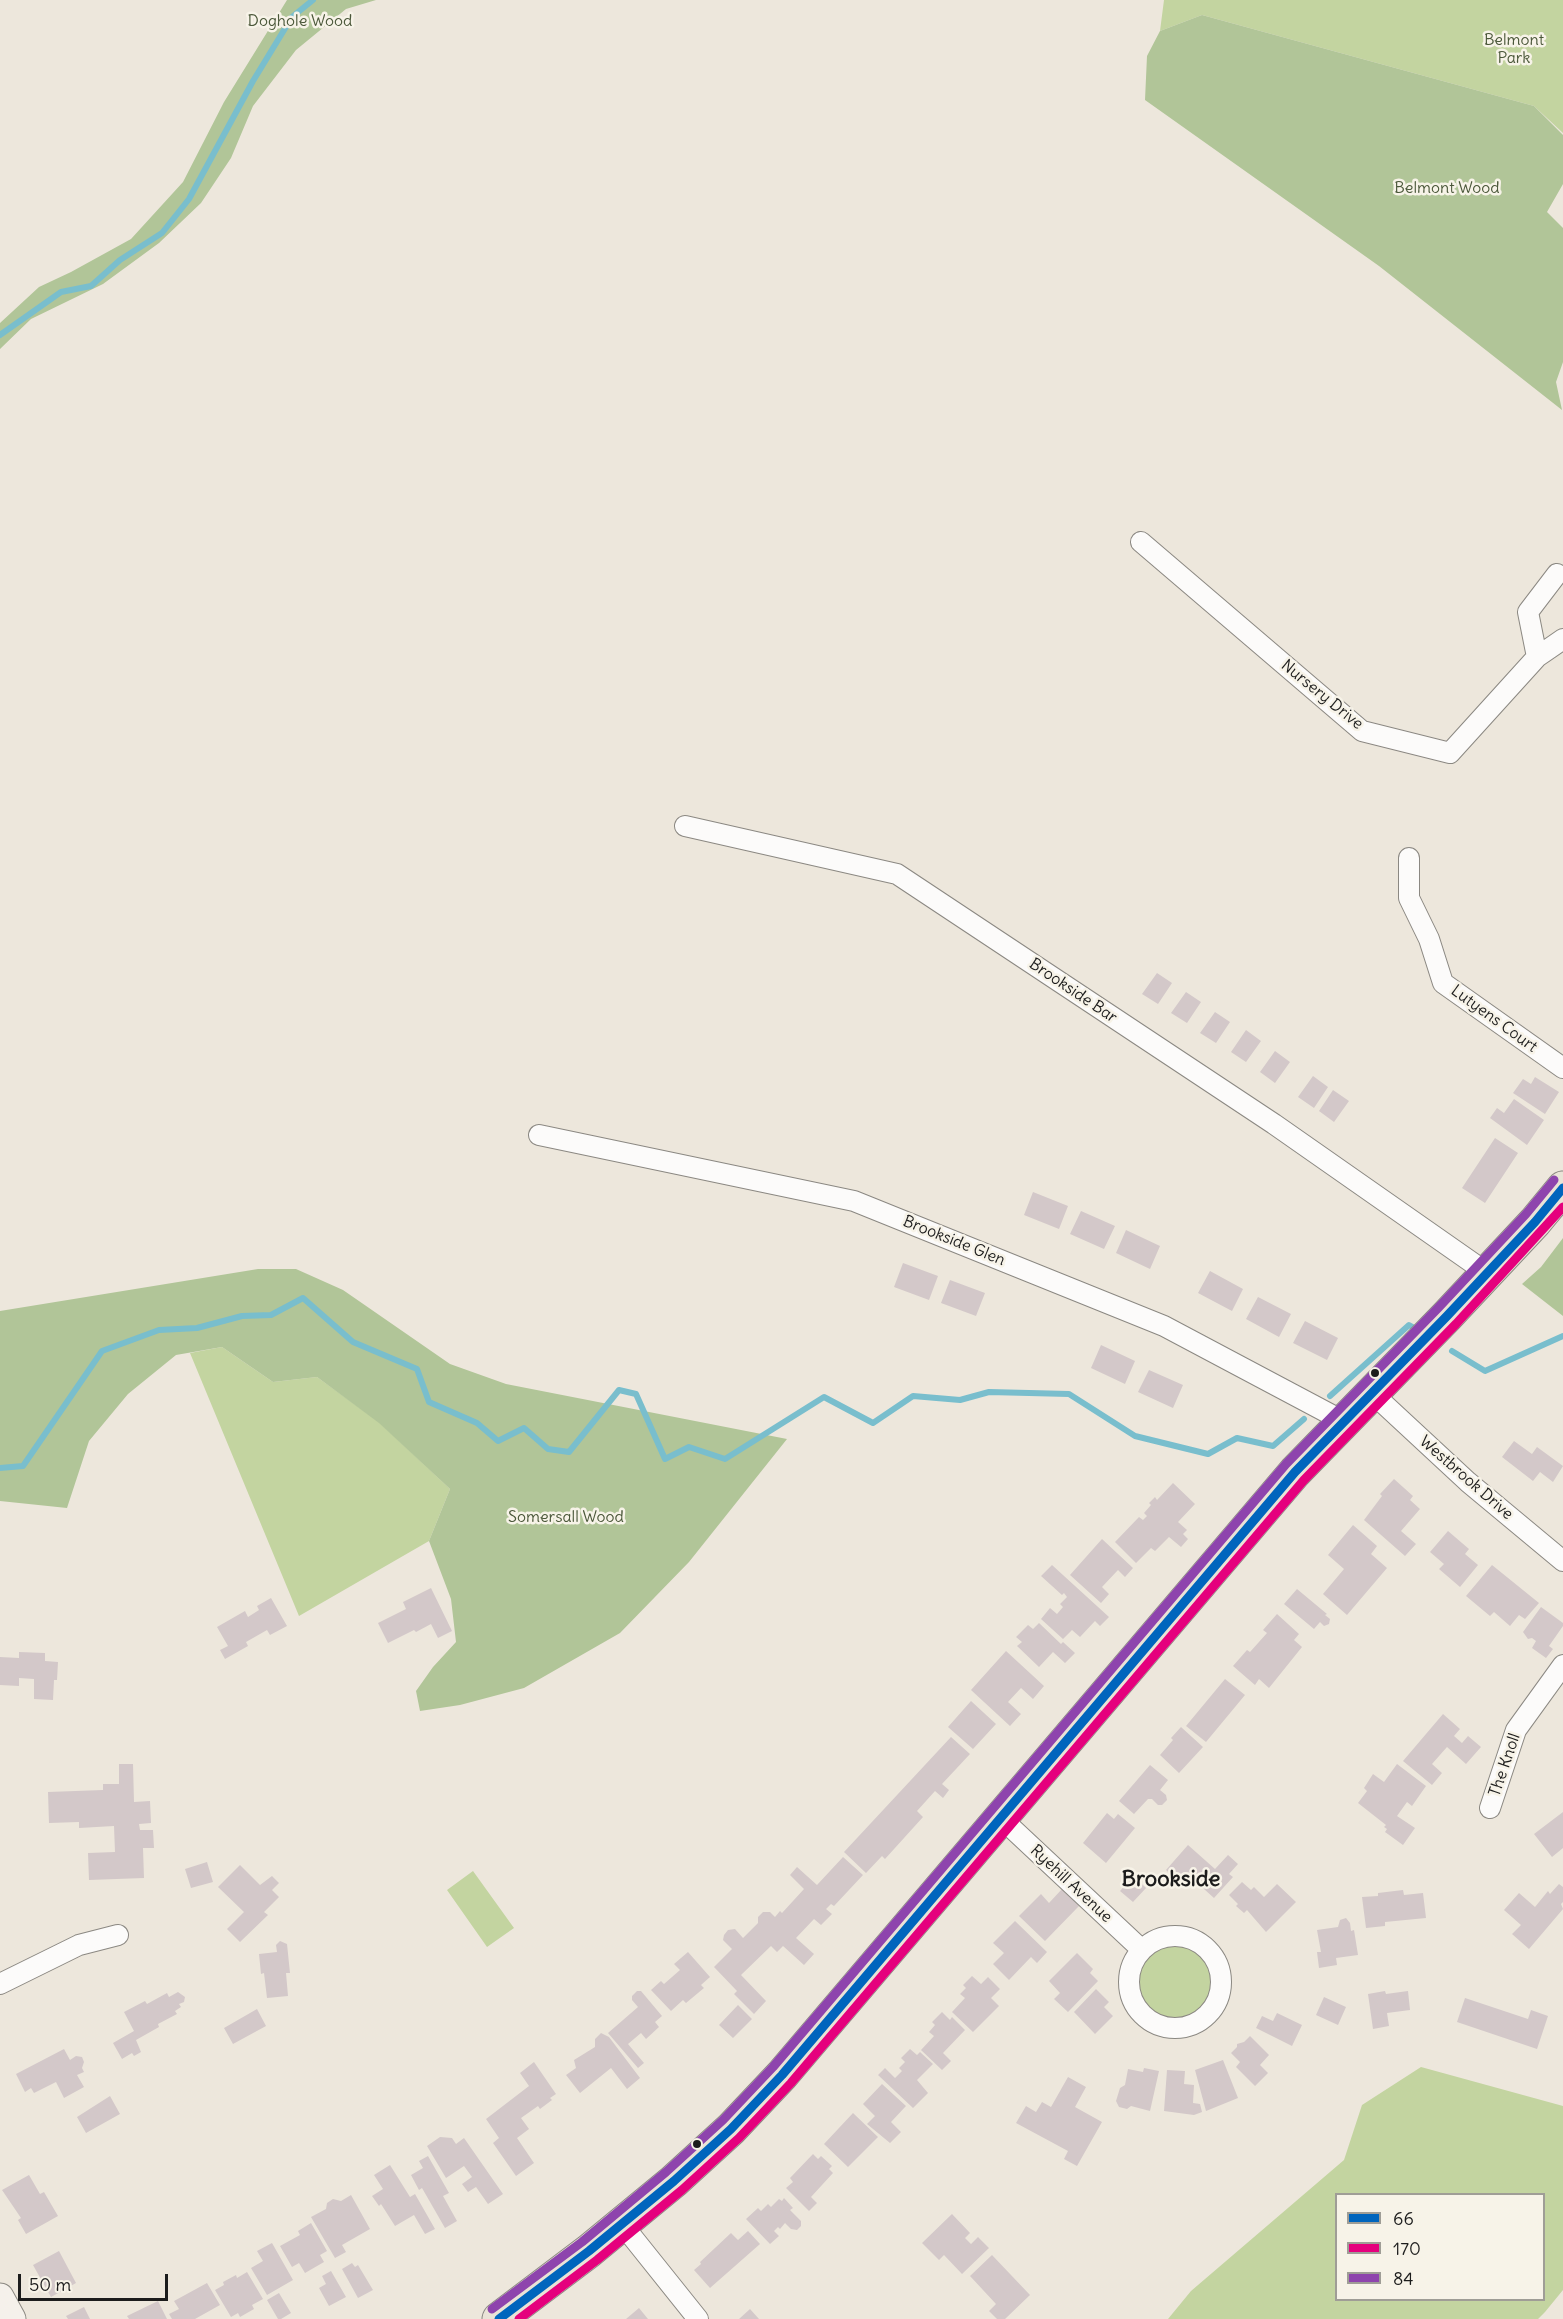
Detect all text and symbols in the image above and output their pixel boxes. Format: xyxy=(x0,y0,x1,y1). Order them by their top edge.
park label: Doghole Wood xyxy=(248,11,352,31)
park label: Belmont Park xyxy=(1484,30,1544,68)
park label: Belmont Wood xyxy=(1394,178,1500,198)
street label: Nursery Drive xyxy=(1277,656,1367,734)
street label: Brookside Bar xyxy=(1025,955,1121,1027)
street label: Lutyens Court xyxy=(1447,981,1541,1057)
street label: Brookside Glen xyxy=(900,1212,1008,1270)
unlabelled marker xyxy=(1369,1367,1381,1379)
street label: Westbrook Drive xyxy=(1415,1432,1517,1524)
park label: Somersall Wood xyxy=(508,1507,624,1527)
street label: The Knoll xyxy=(1485,1731,1525,1799)
street label: Ryehill Avenue xyxy=(1026,1841,1116,1927)
district label: Brookside xyxy=(1122,1867,1220,1893)
unlabelled marker xyxy=(691,2138,703,2150)
legend xyxy=(1335,2193,1545,2301)
text: 66 xyxy=(1393,2207,1414,2230)
text: 170 xyxy=(1393,2237,1421,2260)
scale bar xyxy=(21,2262,171,2300)
text: 84 xyxy=(1393,2267,1414,2290)
text: 50 m xyxy=(29,2273,71,2296)

